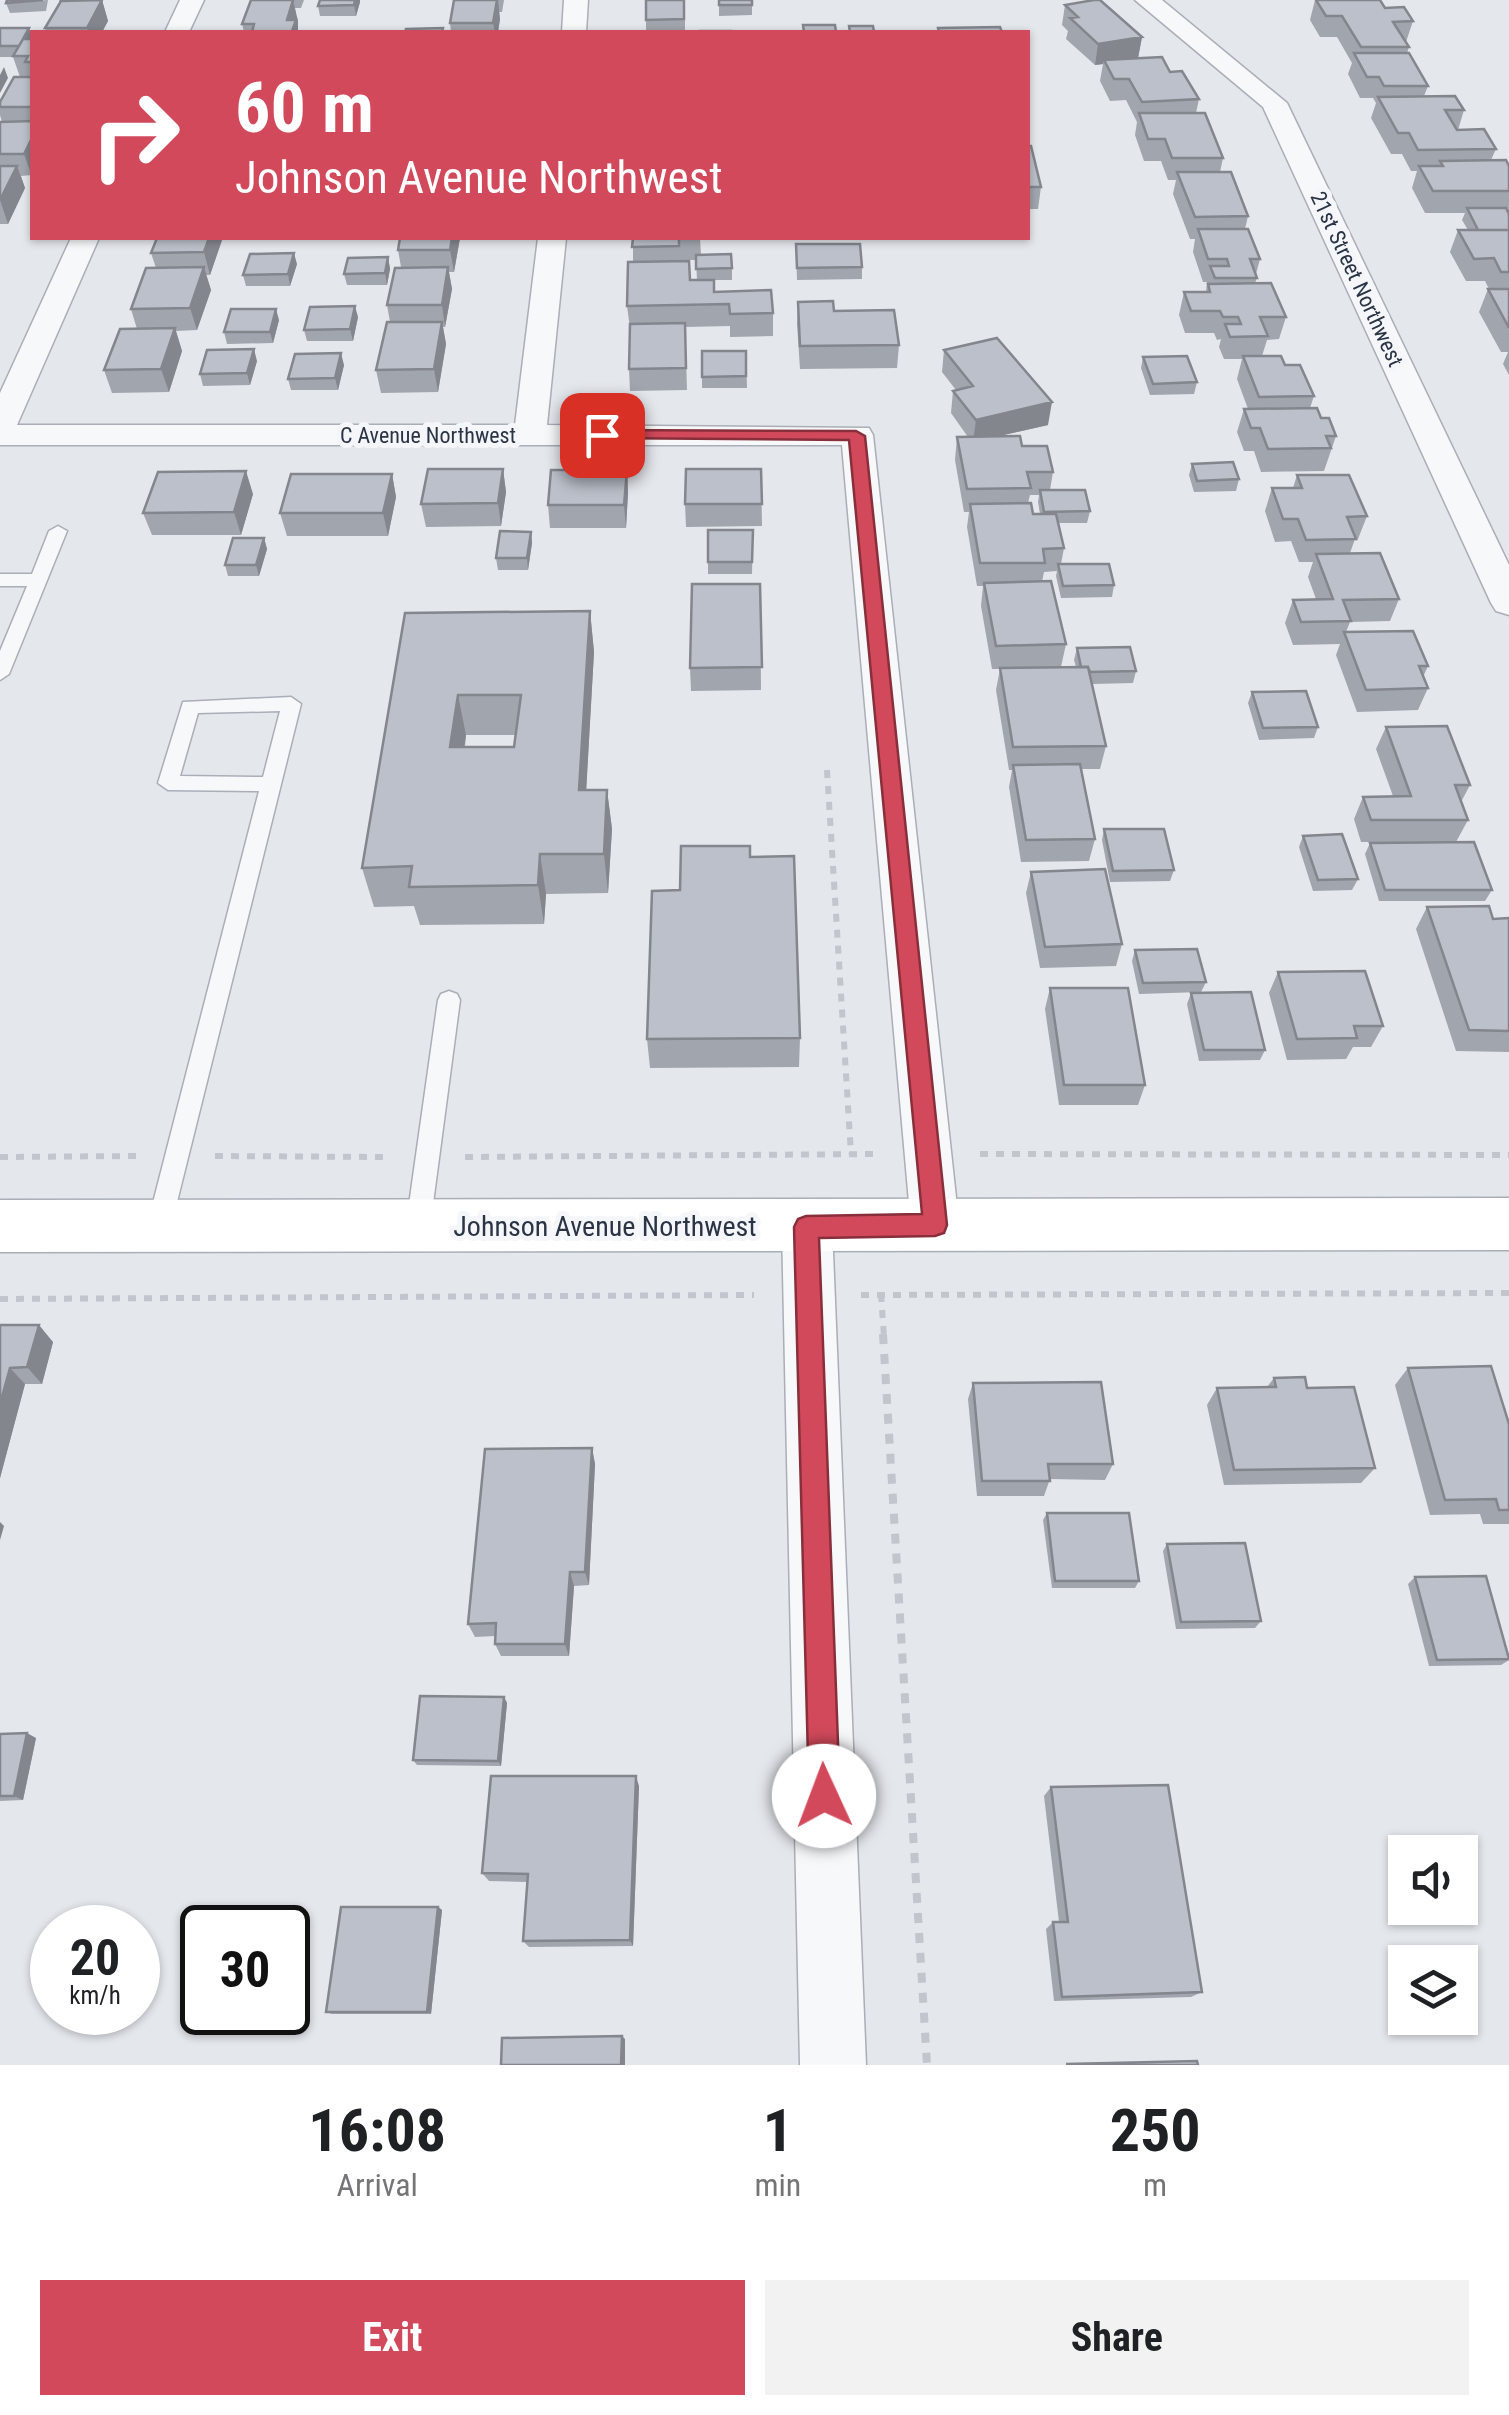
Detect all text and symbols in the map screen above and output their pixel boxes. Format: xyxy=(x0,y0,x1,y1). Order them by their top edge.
text: 60 m xyxy=(235,67,374,149)
icon: right xyxy=(70,70,200,200)
text: Johnson Avenue Northwest xyxy=(235,151,723,204)
street label: 21st Street Northwest xyxy=(1305,188,1409,370)
pin xyxy=(560,393,645,478)
icon: arrive xyxy=(575,408,630,463)
street label: C Avenue Northwest xyxy=(340,423,516,448)
street label: Johnson Avenue Northwest xyxy=(453,1210,757,1243)
position arrow xyxy=(772,1744,876,1848)
map controls xyxy=(1388,1835,1478,2035)
button: sound xyxy=(1388,1835,1478,1925)
speed limit sign: 30 xyxy=(180,1905,310,2035)
text: 20 xyxy=(70,1929,120,1987)
button: layers xyxy=(1388,1945,1478,2035)
text: km/h xyxy=(69,1981,121,2010)
text: 16:08 xyxy=(308,2095,446,2166)
text: 1 xyxy=(763,2095,793,2166)
text: 250 xyxy=(1110,2095,1201,2166)
text: Arrival xyxy=(336,2166,418,2204)
text: min xyxy=(754,2166,801,2204)
text: m xyxy=(1143,2166,1167,2204)
button: Exit xyxy=(40,2280,745,2395)
button: Share xyxy=(765,2280,1469,2395)

